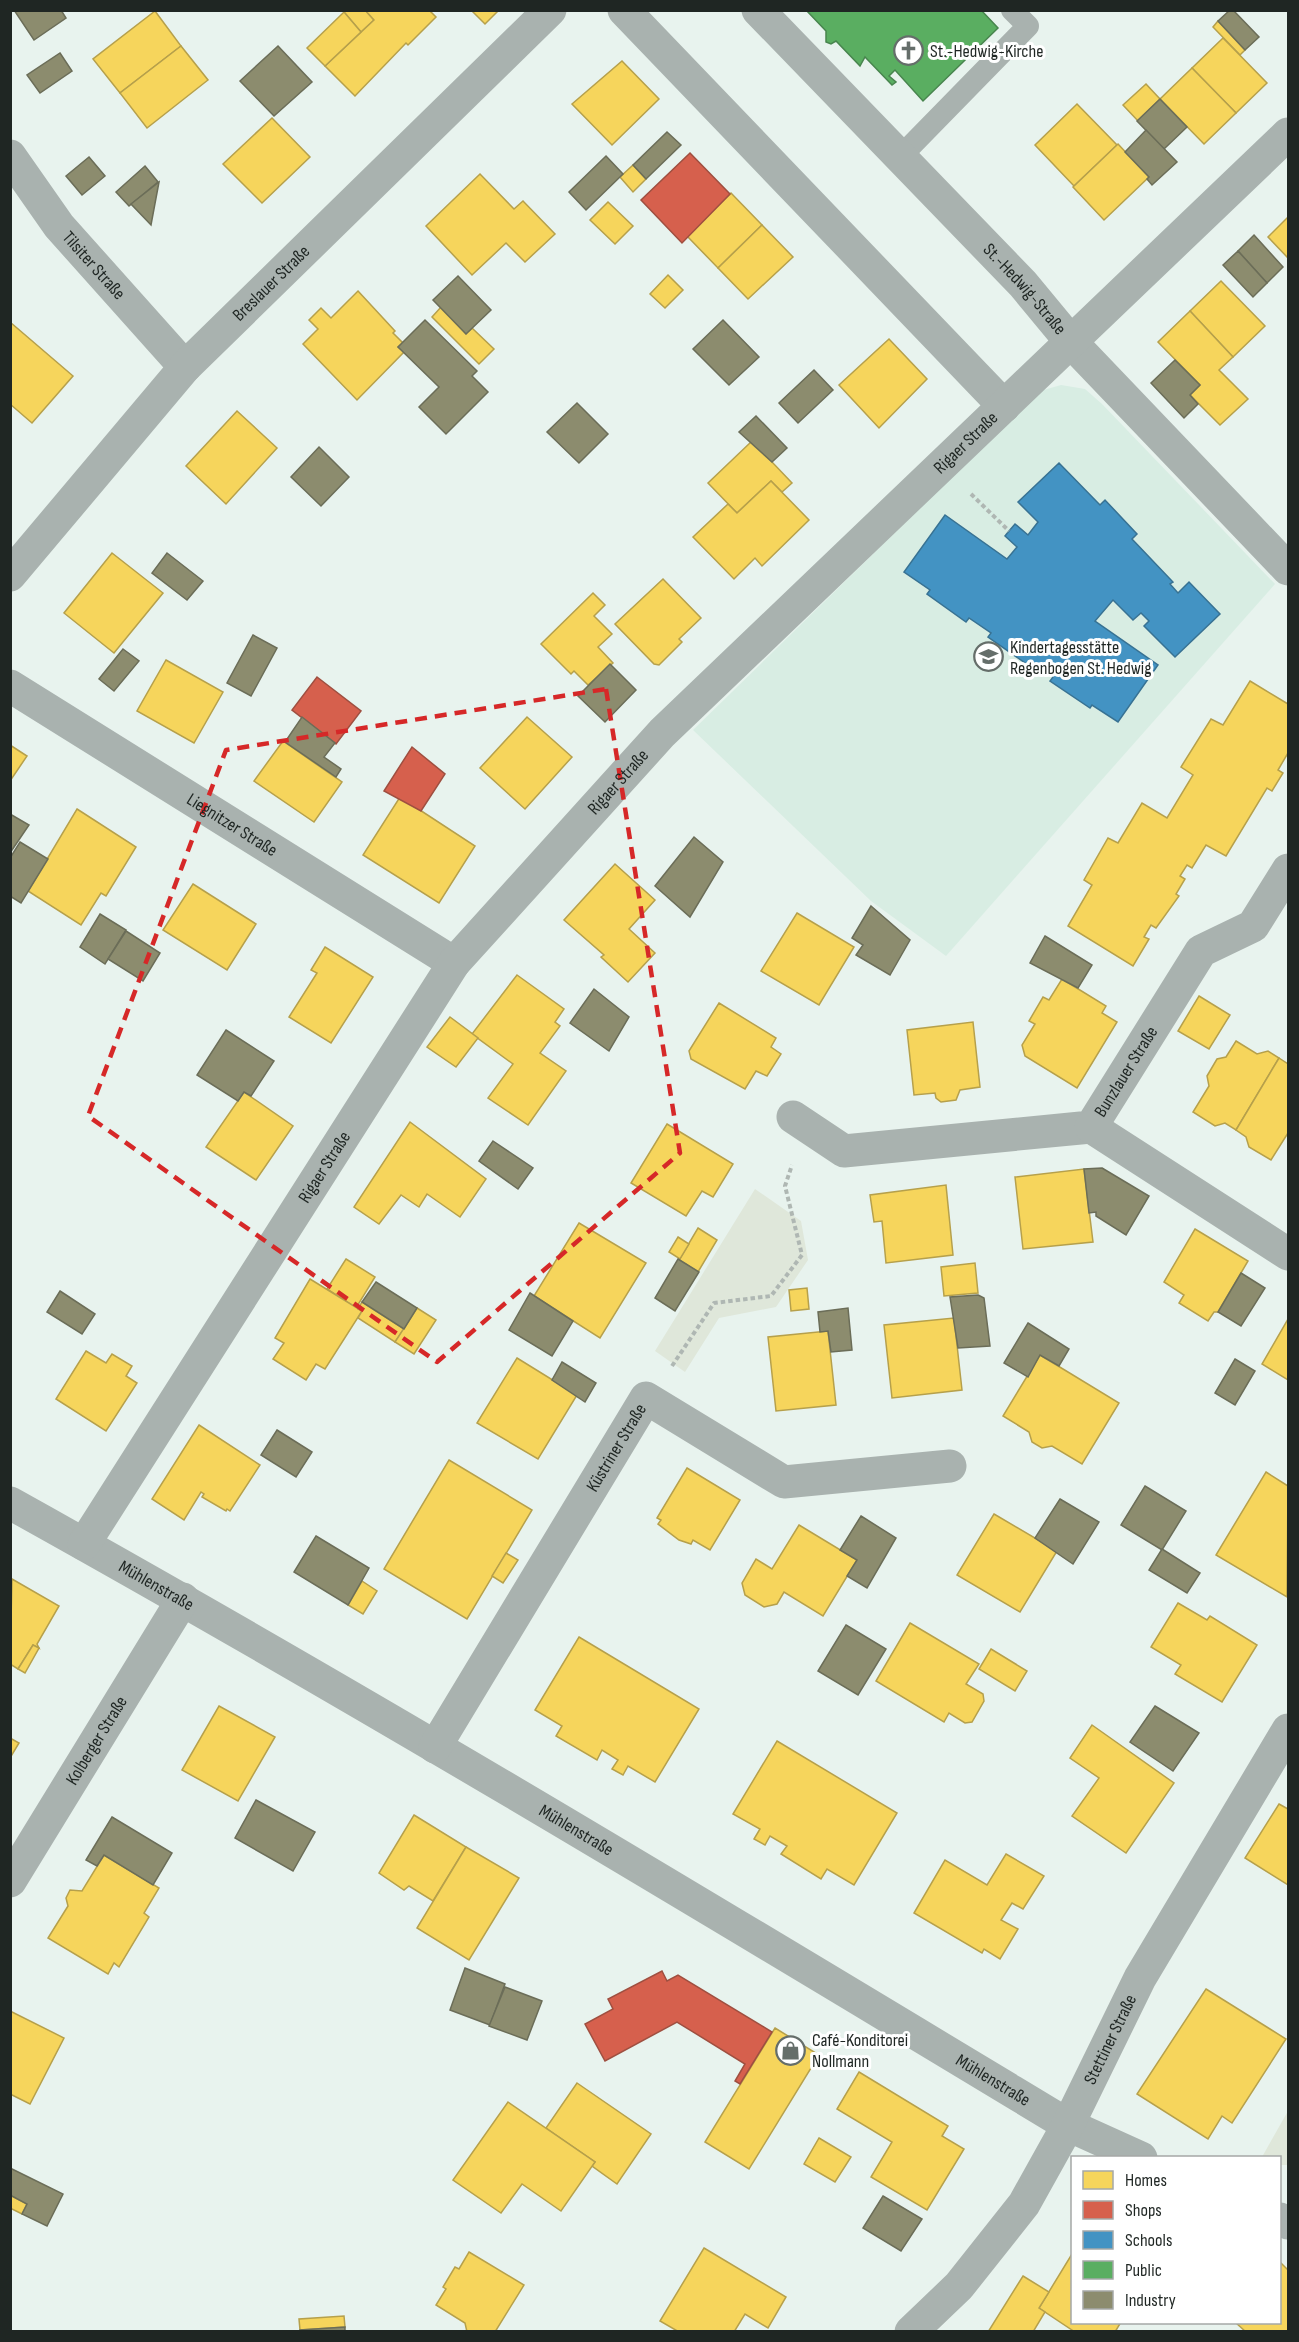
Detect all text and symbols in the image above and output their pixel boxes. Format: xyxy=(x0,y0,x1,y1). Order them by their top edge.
church icon: St.-Hedwig-Kirche xyxy=(893,35,925,67)
place label: St.-Hedwig-Kirche xyxy=(930,41,1044,62)
street label: Tilsiter Straße xyxy=(58,227,130,304)
street label: St.-Hedwig-Straße xyxy=(979,239,1070,339)
street label: Breslauer Straße xyxy=(228,241,314,326)
street label: Rigaer Straße xyxy=(929,407,1002,478)
place label: Kindertagesstätte Regenbogen St. Hedwig xyxy=(1010,637,1151,679)
school or university icon: Kindertagesstätte Regenbogen St. Hedwig xyxy=(973,641,1005,673)
street label: Rigaer Straße xyxy=(583,745,653,819)
street label: Liegnitzer Straße xyxy=(183,789,281,861)
street label: Bunzlauer Straße xyxy=(1090,1023,1162,1121)
street label: Rigaer Straße xyxy=(294,1128,355,1207)
street label: Küstriner Straße xyxy=(582,1400,651,1495)
street label: Mühlenstraße xyxy=(115,1556,197,1615)
street label: Kolberger Straße xyxy=(62,1692,132,1789)
street label: Mühlenstraße xyxy=(535,1800,617,1861)
street label: Stettiner Straße xyxy=(1080,1991,1141,2088)
place label: Café-Konditorei Nollmann xyxy=(812,2030,908,2072)
shop icon: Café-Konditorei Nollmann xyxy=(775,2034,807,2066)
street label: Mühlenstraße xyxy=(952,2050,1034,2111)
legend xyxy=(1071,2156,1281,2324)
text: Homes xyxy=(1125,2170,1167,2191)
text: Shops xyxy=(1125,2200,1162,2221)
text: Schools xyxy=(1125,2230,1172,2251)
text: Public xyxy=(1125,2260,1162,2281)
text: Industry xyxy=(1125,2290,1176,2311)

